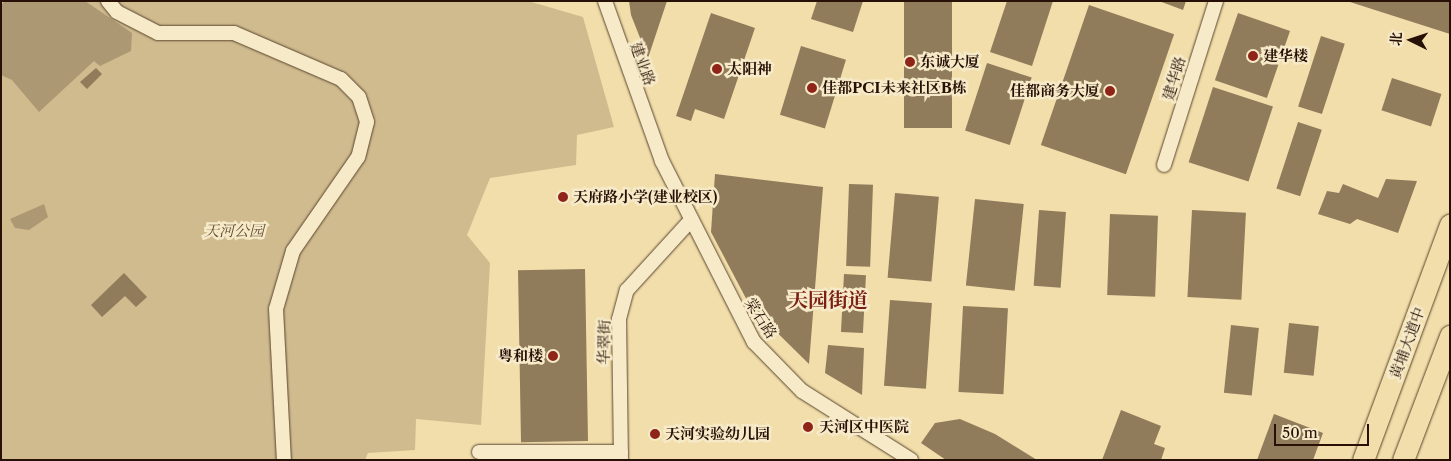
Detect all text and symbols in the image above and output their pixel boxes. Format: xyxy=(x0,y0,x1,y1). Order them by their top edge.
north arrow xyxy=(1386,15,1436,65)
text: 北 xyxy=(1387,31,1406,47)
street label: 建业路 xyxy=(627,40,659,88)
place label: 建华楼 xyxy=(1263,47,1308,65)
marker: 建华楼 xyxy=(1247,50,1259,62)
place label: 东诚大厦 xyxy=(920,53,980,71)
street label: 建华路 xyxy=(1159,54,1189,102)
marker: 东诚大厦 xyxy=(904,56,916,68)
place label: 太阳神 xyxy=(727,60,772,78)
marker: 太阳神 xyxy=(711,63,723,75)
place label: 佳都PCI未来社区B栋 xyxy=(822,79,967,97)
marker: 佳都PCI未来社区B栋 xyxy=(806,82,818,94)
place label: 佳都商务大厦 xyxy=(1010,82,1100,100)
marker: 佳都商务大厦 xyxy=(1104,85,1116,97)
place label: 天府路小学(建业校区) xyxy=(573,188,717,206)
marker: 天府路小学(建业校区) xyxy=(557,191,569,203)
park label: 天河公园 xyxy=(204,222,264,240)
district label: 天园街道 xyxy=(788,288,868,312)
street label: 棠石路 xyxy=(741,294,781,342)
street label: 黄埔大道中 xyxy=(1386,305,1428,381)
street label: 华翠街 xyxy=(595,319,613,365)
place label: 粤和楼 xyxy=(498,347,543,365)
marker: 粤和楼 xyxy=(547,350,559,362)
scale bar xyxy=(1276,414,1371,446)
place label: 天河区中医院 xyxy=(819,418,909,436)
marker: 天河区中医院 xyxy=(801,420,815,434)
text: 50 m xyxy=(1282,423,1318,442)
place label: 天河实验幼儿园 xyxy=(665,425,770,443)
marker: 天河实验幼儿园 xyxy=(649,428,661,440)

